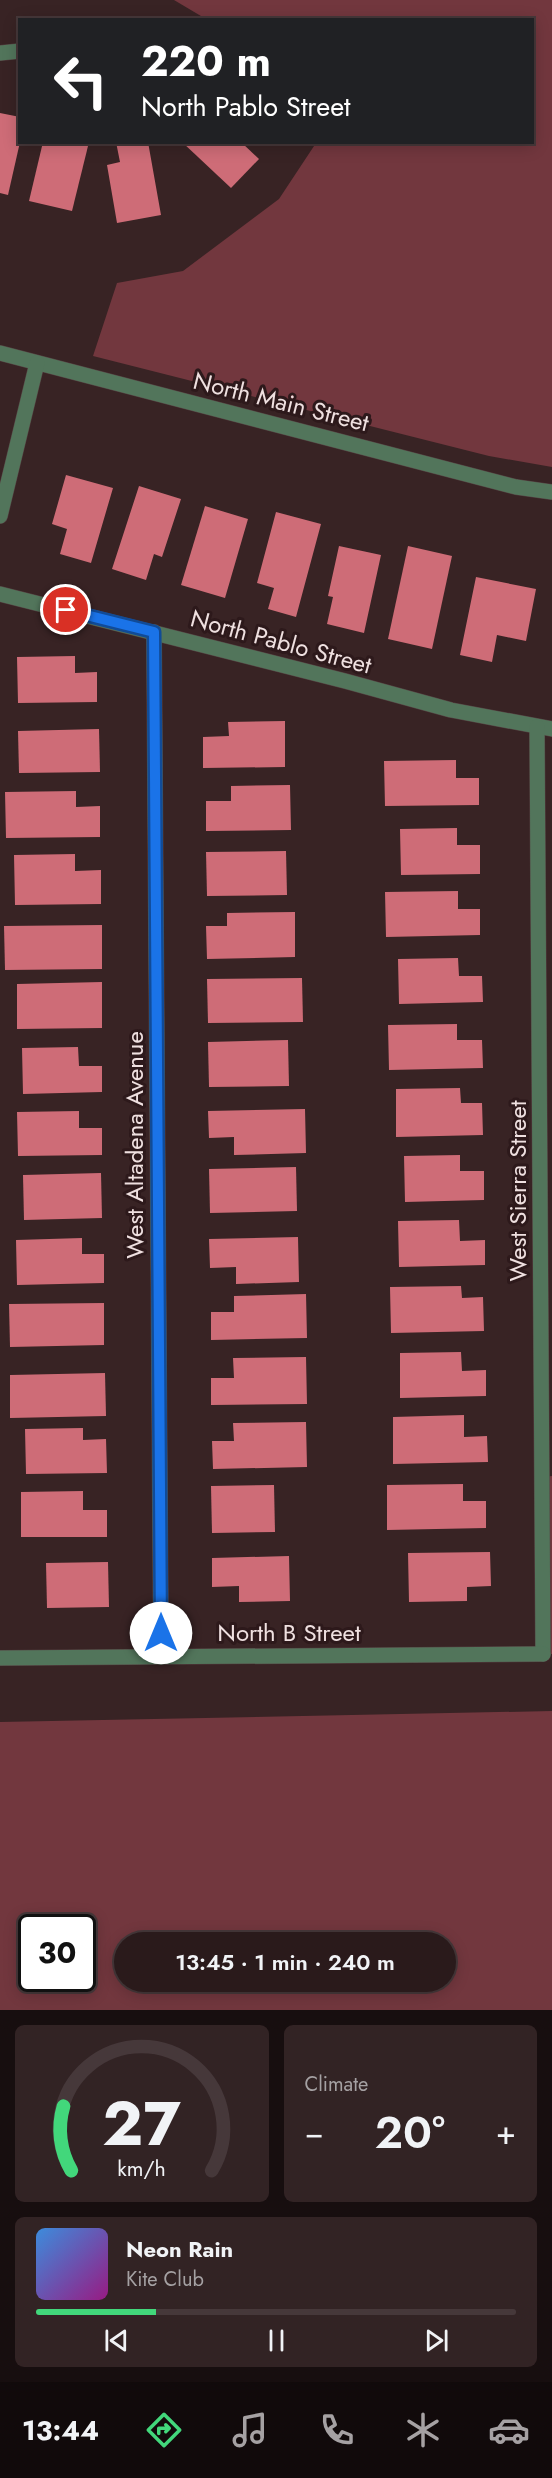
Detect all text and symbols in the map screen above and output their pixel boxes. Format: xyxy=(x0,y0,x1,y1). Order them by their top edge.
text: 220 m xyxy=(141,31,271,92)
icon: left xyxy=(42,42,120,120)
text: North Pablo Street xyxy=(141,87,351,126)
street label: North Main Street xyxy=(190,363,373,440)
pin xyxy=(40,584,91,635)
icon: arrive xyxy=(49,593,82,626)
street label: North Pablo Street xyxy=(187,601,376,683)
street label: West Altadena Avenue xyxy=(117,1031,152,1259)
street label: West Sierra Street xyxy=(500,1100,535,1282)
position arrow xyxy=(129,1601,193,1665)
street label: North B Street xyxy=(217,1615,361,1650)
speed limit sign: 30 xyxy=(18,1914,96,1992)
text: 13:45 · 1 min · 240 m xyxy=(175,1946,395,1978)
text: Climate xyxy=(305,2070,368,2099)
text: 27 xyxy=(102,2078,181,2168)
text: 20° xyxy=(375,2100,445,2165)
text: − xyxy=(305,2109,324,2156)
text: + xyxy=(496,2109,516,2156)
text: km/h xyxy=(118,2153,166,2184)
text: Neon Rain xyxy=(126,2233,233,2265)
text: Kite Club xyxy=(126,2265,204,2294)
icon: previous xyxy=(100,2324,133,2357)
icon: pause xyxy=(260,2324,293,2357)
icon: next xyxy=(420,2324,453,2357)
icon: directions xyxy=(143,2409,185,2451)
icon: music xyxy=(229,2409,271,2451)
icon: phone xyxy=(316,2409,358,2451)
icon: climate xyxy=(402,2409,444,2451)
icon: car xyxy=(488,2409,530,2451)
text: 13:44 xyxy=(22,2411,99,2450)

